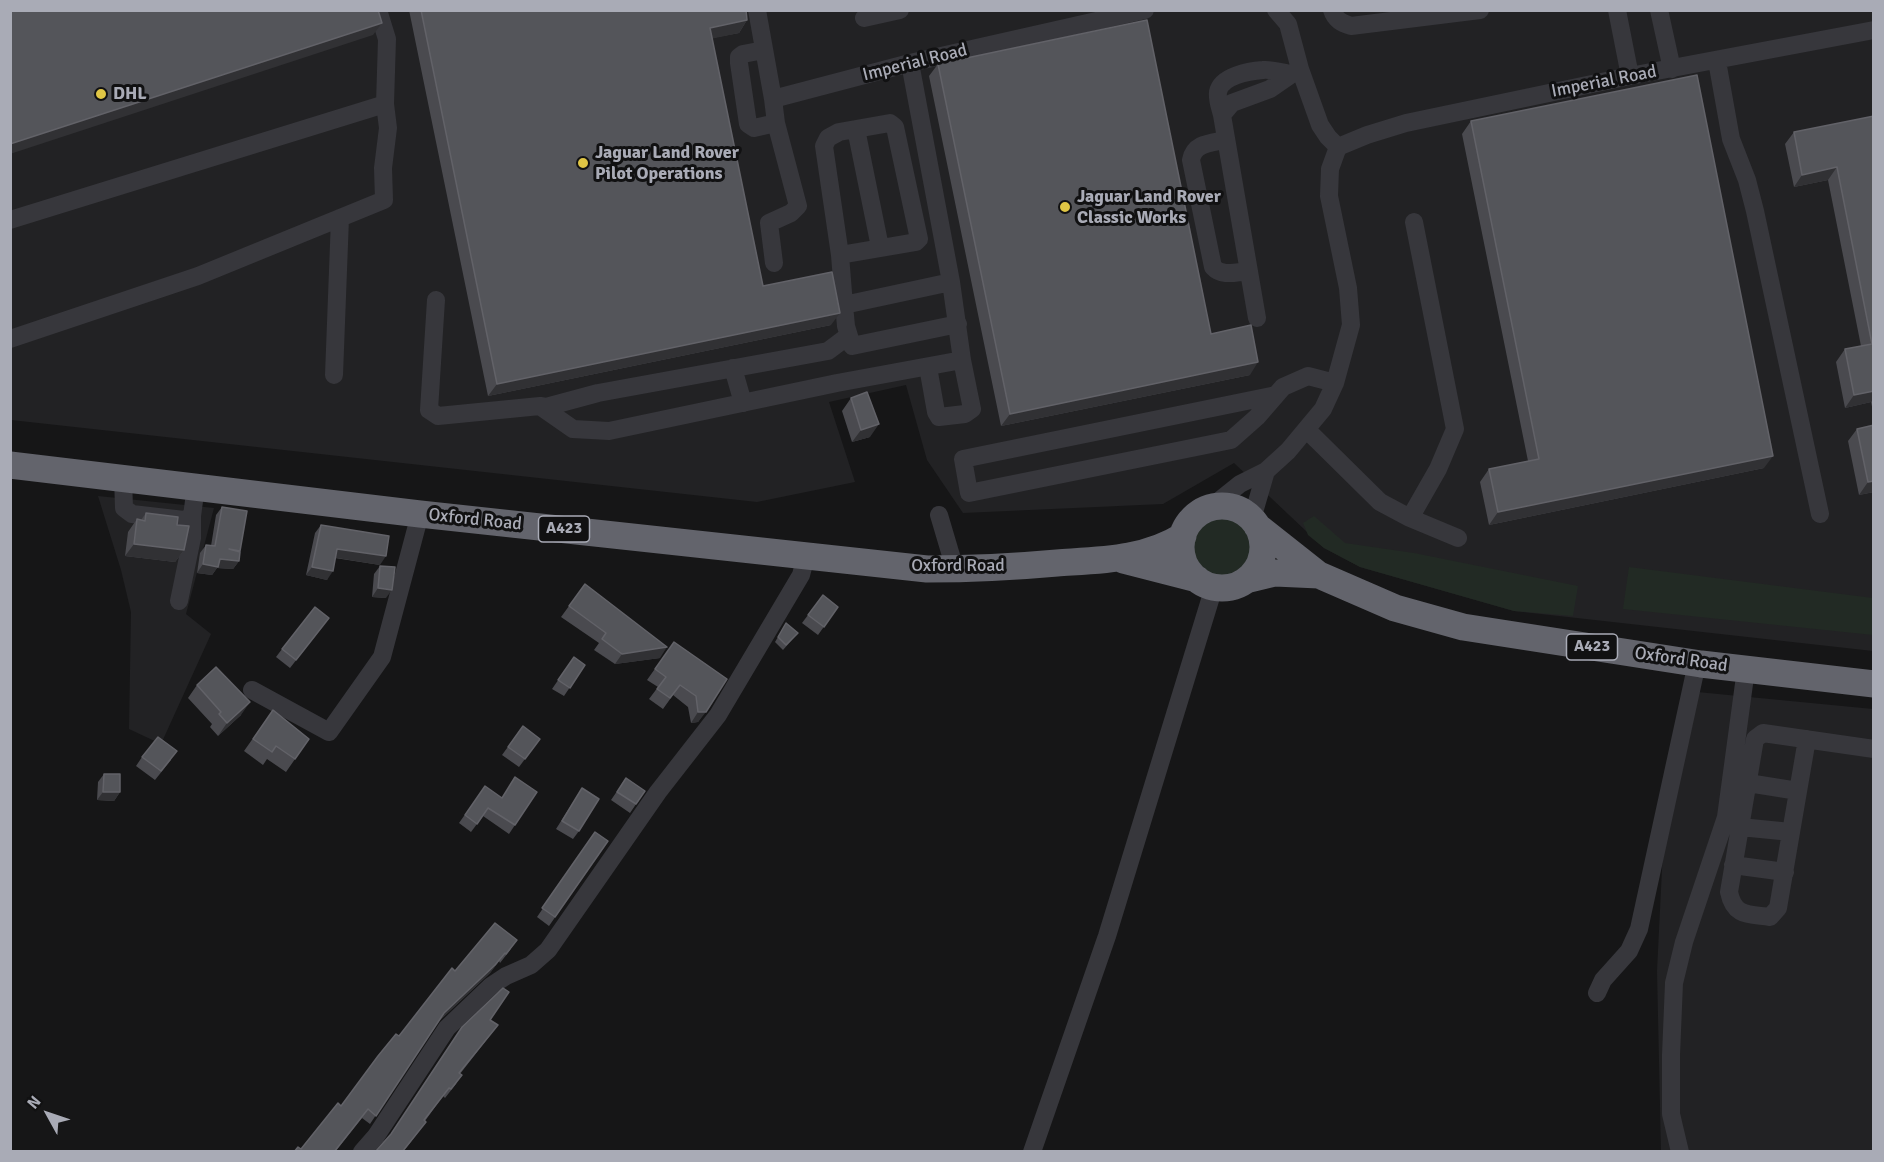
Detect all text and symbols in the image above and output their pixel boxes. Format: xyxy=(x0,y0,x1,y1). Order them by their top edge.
street label: Imperial Road xyxy=(861,40,969,86)
street label: Imperial Road xyxy=(1549,61,1659,103)
place label: DHL xyxy=(113,83,147,105)
marker: DHL xyxy=(94,87,108,101)
place label: Jaguar Land Rover Pilot Operations xyxy=(595,142,739,184)
marker: Jaguar Land Rover Pilot Operations xyxy=(576,156,590,170)
place label: Jaguar Land Rover Classic Works xyxy=(1077,186,1221,228)
marker: Jaguar Land Rover Classic Works xyxy=(1058,200,1072,214)
street label: Oxford Road xyxy=(427,504,523,536)
road number: A423 xyxy=(538,516,590,542)
street label: Oxford Road xyxy=(911,555,1005,577)
road number: A423 xyxy=(1566,634,1618,660)
street label: Oxford Road xyxy=(1633,643,1729,677)
north arrow xyxy=(18,1084,78,1144)
text: N xyxy=(23,1092,45,1113)

